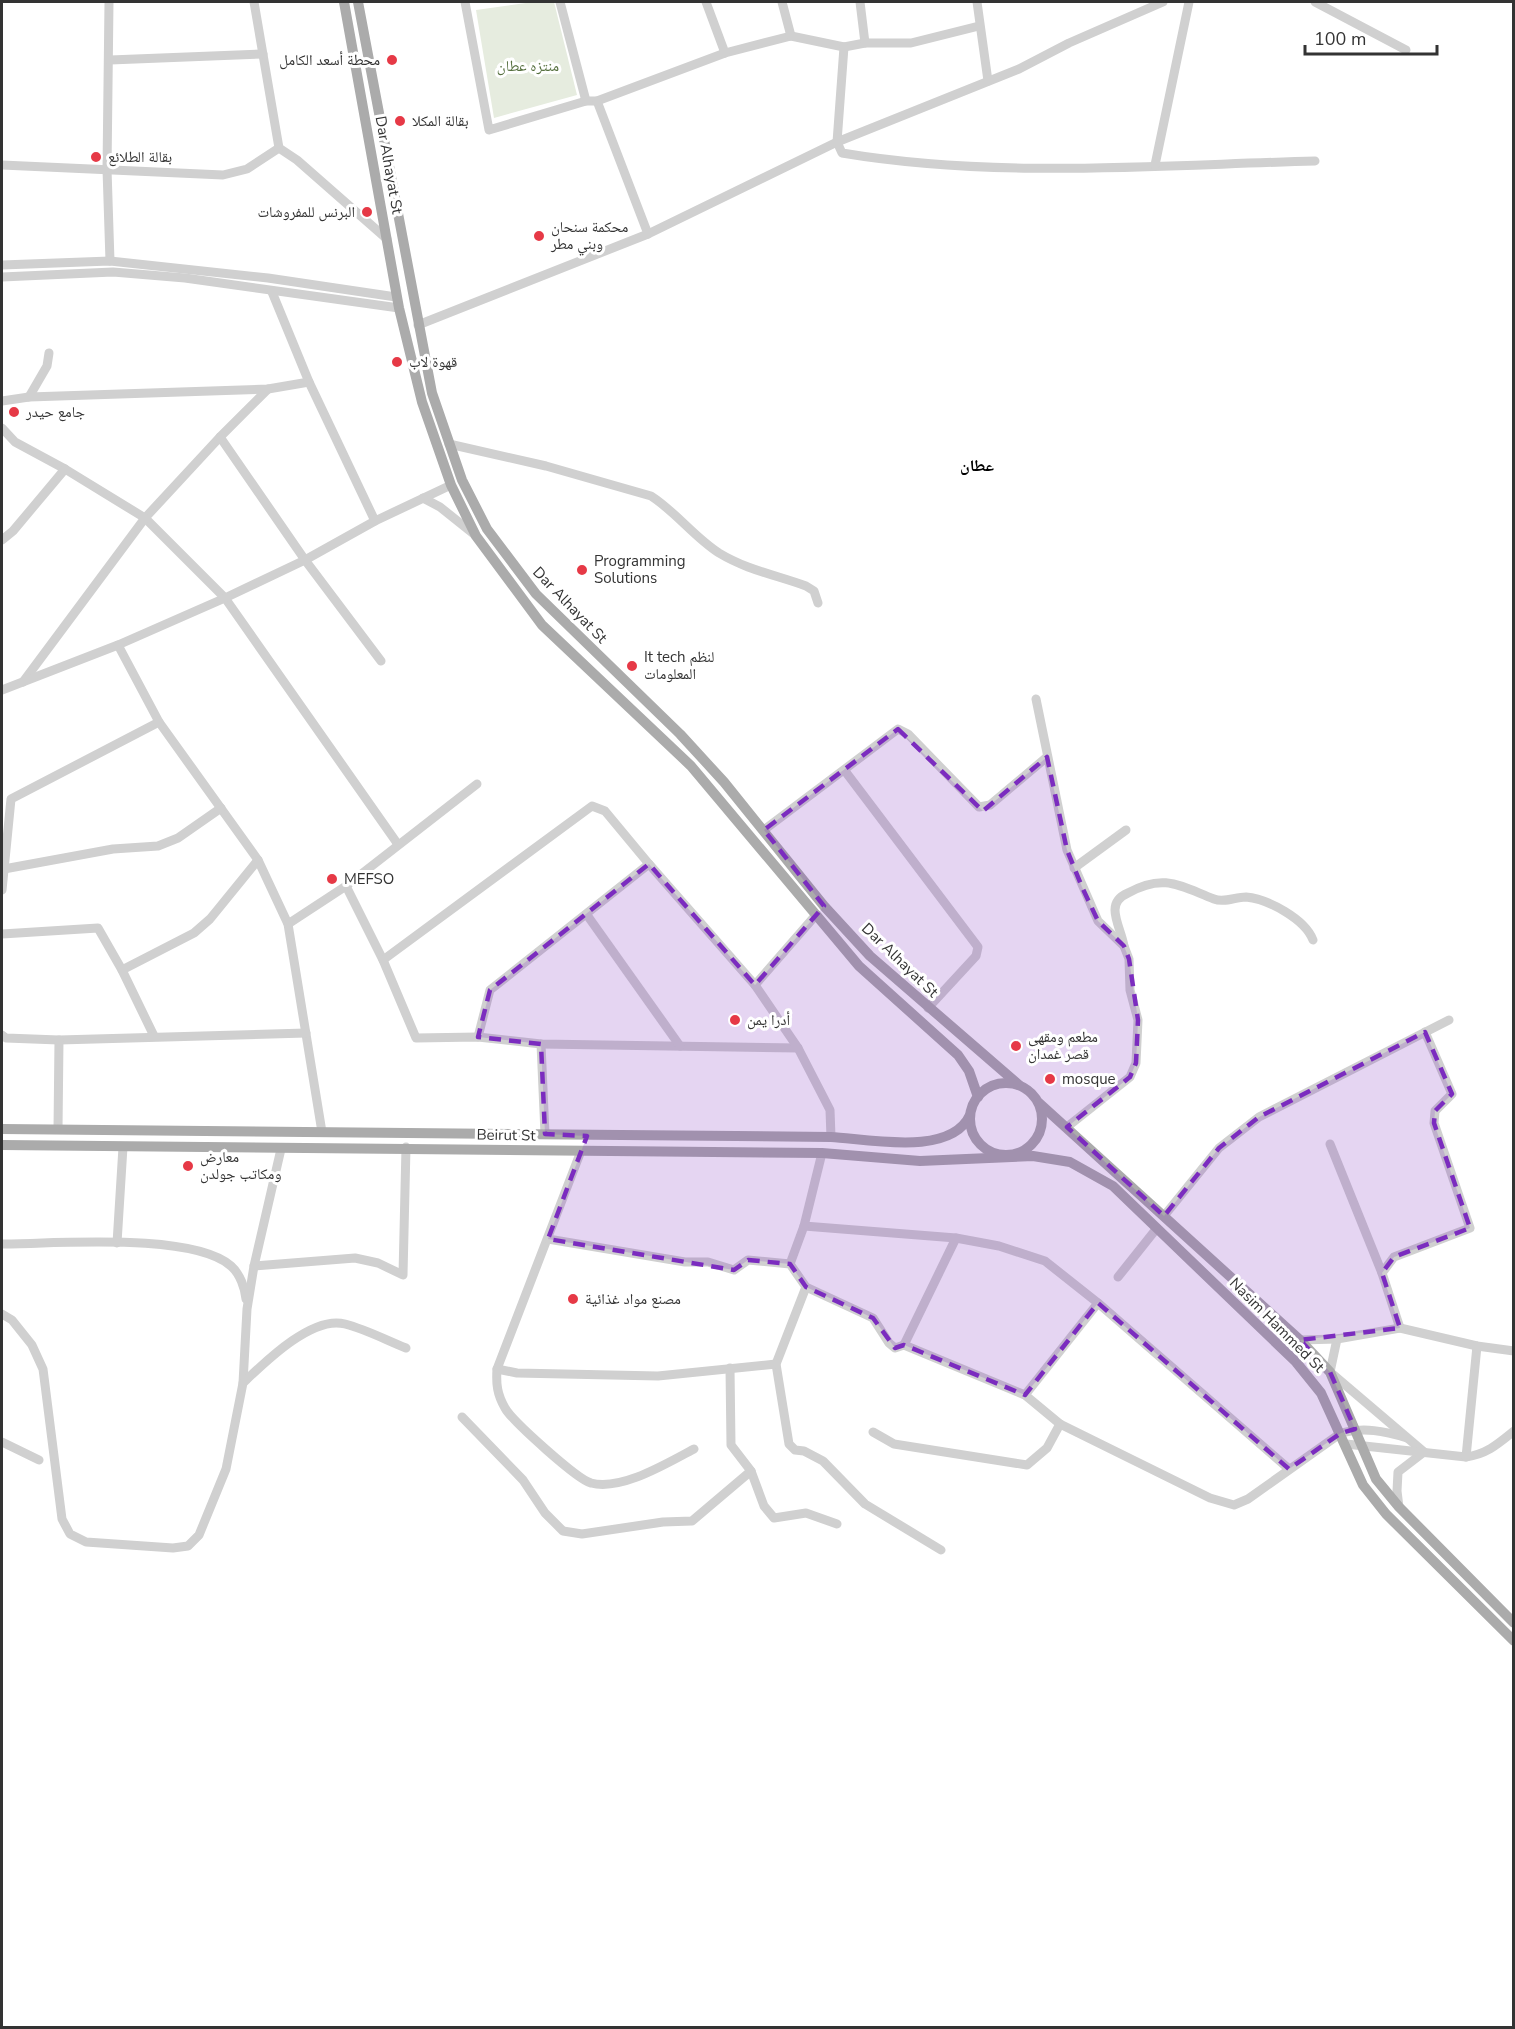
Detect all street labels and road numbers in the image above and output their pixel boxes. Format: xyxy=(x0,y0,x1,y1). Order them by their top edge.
street label: Dar Alhayat St xyxy=(371,114,408,216)
street label: Dar Alhayat St xyxy=(528,562,612,648)
street label: Dar Alhayat St xyxy=(857,918,943,1002)
street label: Beirut St xyxy=(476,1124,536,1146)
street label: Nasim Hammed St xyxy=(1225,1273,1329,1377)

